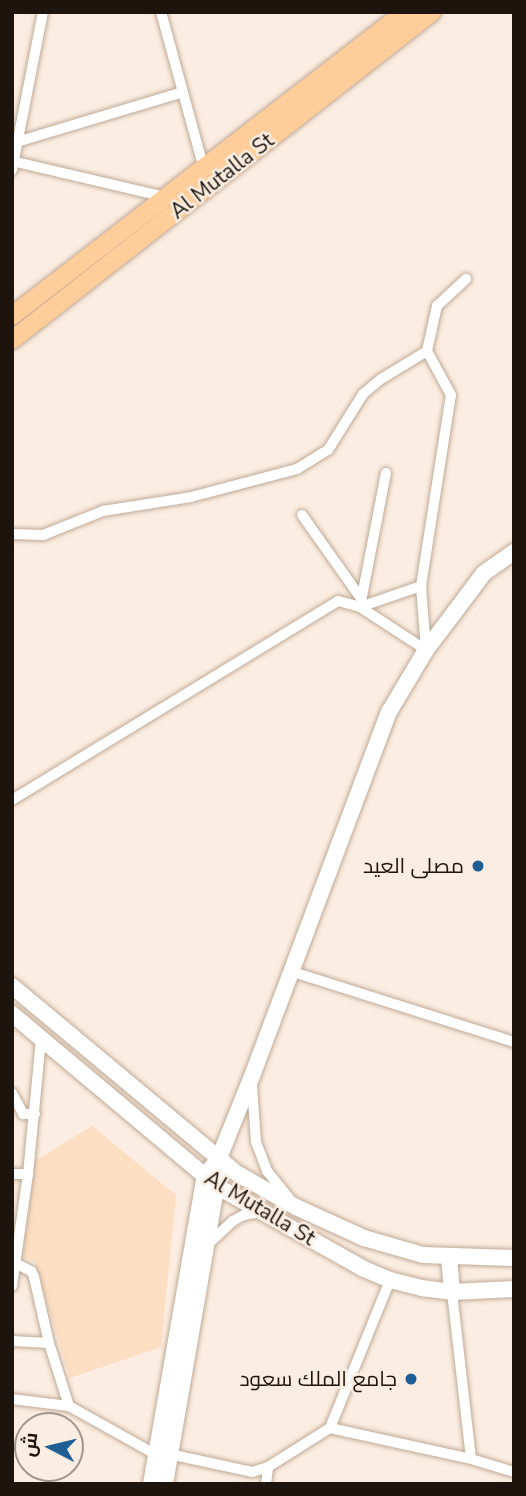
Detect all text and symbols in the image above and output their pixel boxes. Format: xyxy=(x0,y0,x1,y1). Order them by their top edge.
street label: Al Mutalla St xyxy=(165,128,279,224)
place label: مصلى العيد xyxy=(363,853,464,879)
marker: مصلى العيد xyxy=(470,858,486,874)
street label: Al Mutalla St xyxy=(200,1165,320,1251)
place label: جامع الملك سعود xyxy=(239,1366,397,1392)
marker: جامع الملك سعود xyxy=(403,1371,419,1387)
north arrow xyxy=(14,1412,84,1482)
text: ش xyxy=(16,1431,45,1458)

